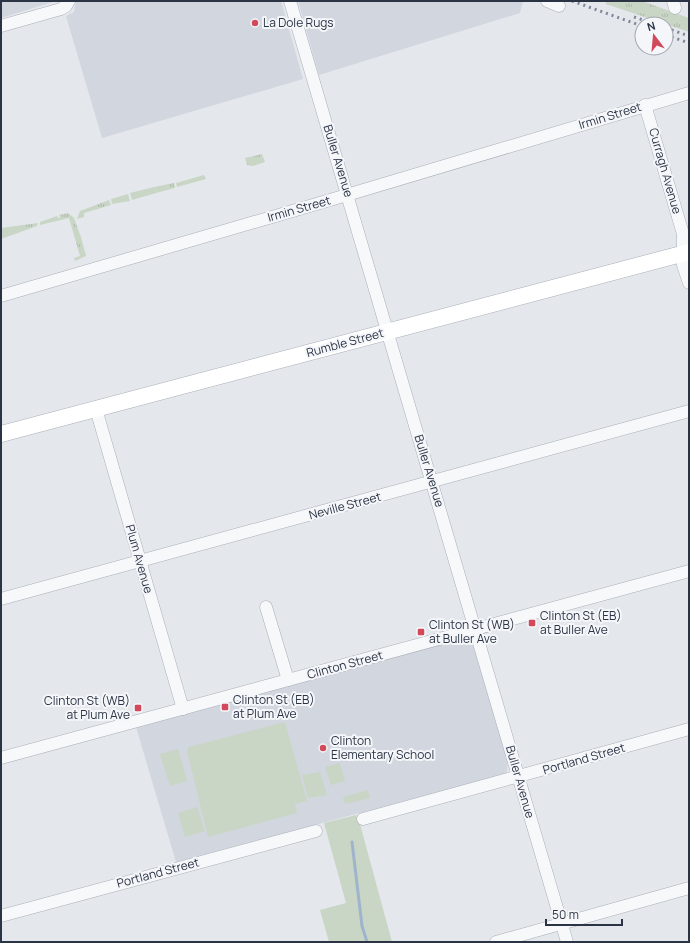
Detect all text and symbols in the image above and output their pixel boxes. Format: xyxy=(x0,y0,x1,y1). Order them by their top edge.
place label: La Dole Rugs xyxy=(263,14,334,31)
north arrow xyxy=(634,16,674,56)
marker: La Dole Rugs xyxy=(250,18,260,28)
text: N xyxy=(645,18,657,34)
street label: Irmin Street xyxy=(576,98,644,133)
street label: Buller Avenue xyxy=(319,123,358,199)
street label: Curragh Avenue xyxy=(645,126,686,216)
street label: Irmin Street xyxy=(265,191,333,226)
street label: Rumble Street xyxy=(304,324,386,361)
street label: Buller Avenue xyxy=(410,433,449,509)
street label: Neville Street xyxy=(307,488,383,523)
street label: Plum Avenue xyxy=(122,522,157,595)
place label: Clinton St (EB) at Buller Ave xyxy=(540,607,622,638)
place label: Clinton St (WB) at Buller Ave xyxy=(429,616,515,647)
marker: Clinton St (EB) at Buller Ave xyxy=(527,618,537,628)
marker: Clinton St (WB) at Buller Ave xyxy=(416,627,426,637)
street label: Clinton Street xyxy=(305,646,385,683)
place label: Clinton St (EB) at Plum Ave xyxy=(233,691,315,722)
place label: Clinton St (WB) at Plum Ave xyxy=(44,692,130,723)
marker: Clinton St (EB) at Plum Ave xyxy=(220,702,230,712)
marker: Clinton St (WB) at Plum Ave xyxy=(133,703,143,713)
place label: Clinton Elementary School xyxy=(331,732,434,763)
street label: Portland Street xyxy=(541,739,627,778)
marker: Clinton Elementary School xyxy=(318,743,328,753)
street label: Buller Avenue xyxy=(502,744,539,820)
street label: Portland Street xyxy=(115,853,201,892)
scale bar xyxy=(546,901,622,927)
text: 50 m xyxy=(552,906,579,923)

